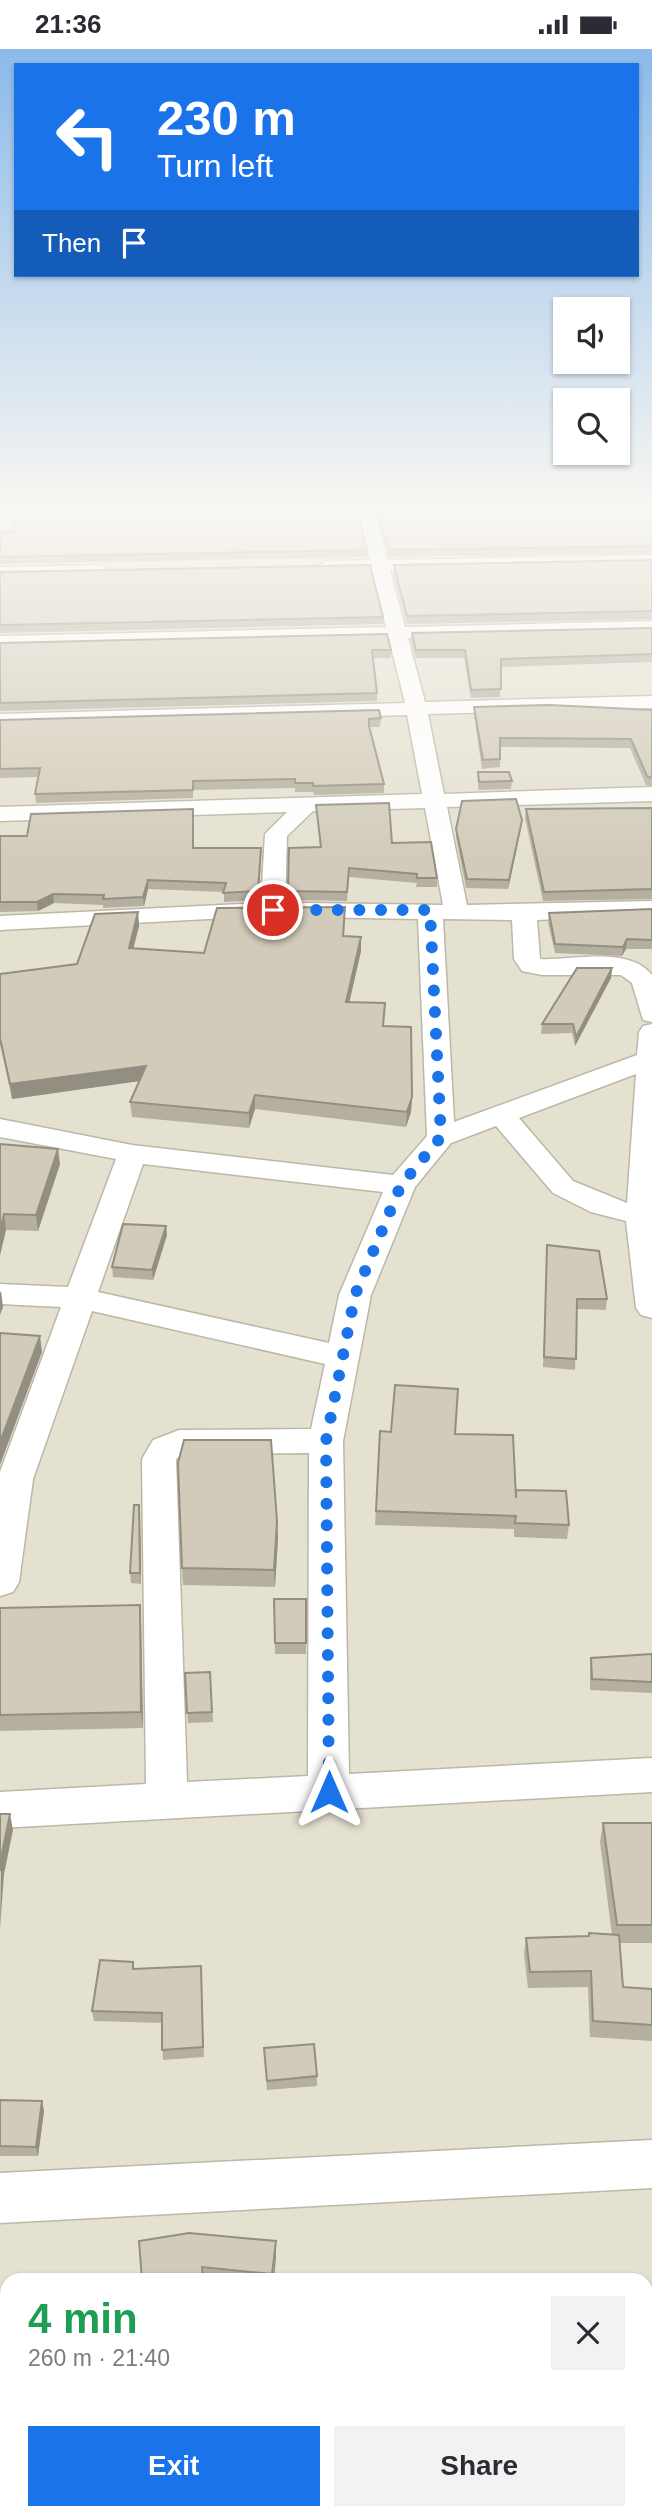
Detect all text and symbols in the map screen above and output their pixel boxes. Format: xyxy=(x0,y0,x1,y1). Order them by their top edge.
text: 21:36 xyxy=(35,9,102,39)
icon: left xyxy=(42,91,133,182)
text: 230 m xyxy=(157,91,296,145)
text: Turn left xyxy=(157,148,273,184)
icon: arrive xyxy=(115,224,153,262)
text: Then xyxy=(42,228,101,258)
map controls xyxy=(553,297,630,465)
button: sound xyxy=(553,297,630,374)
button: search xyxy=(553,388,630,465)
pin xyxy=(243,880,303,940)
icon: arrive xyxy=(254,891,292,929)
position arrow xyxy=(292,1755,366,1829)
text: 4 min xyxy=(28,2295,138,2342)
button: close xyxy=(551,2296,625,2370)
text: 260 m · 21:40 xyxy=(28,2345,170,2371)
button: Exit xyxy=(28,2426,320,2506)
button: Share xyxy=(334,2426,625,2506)

